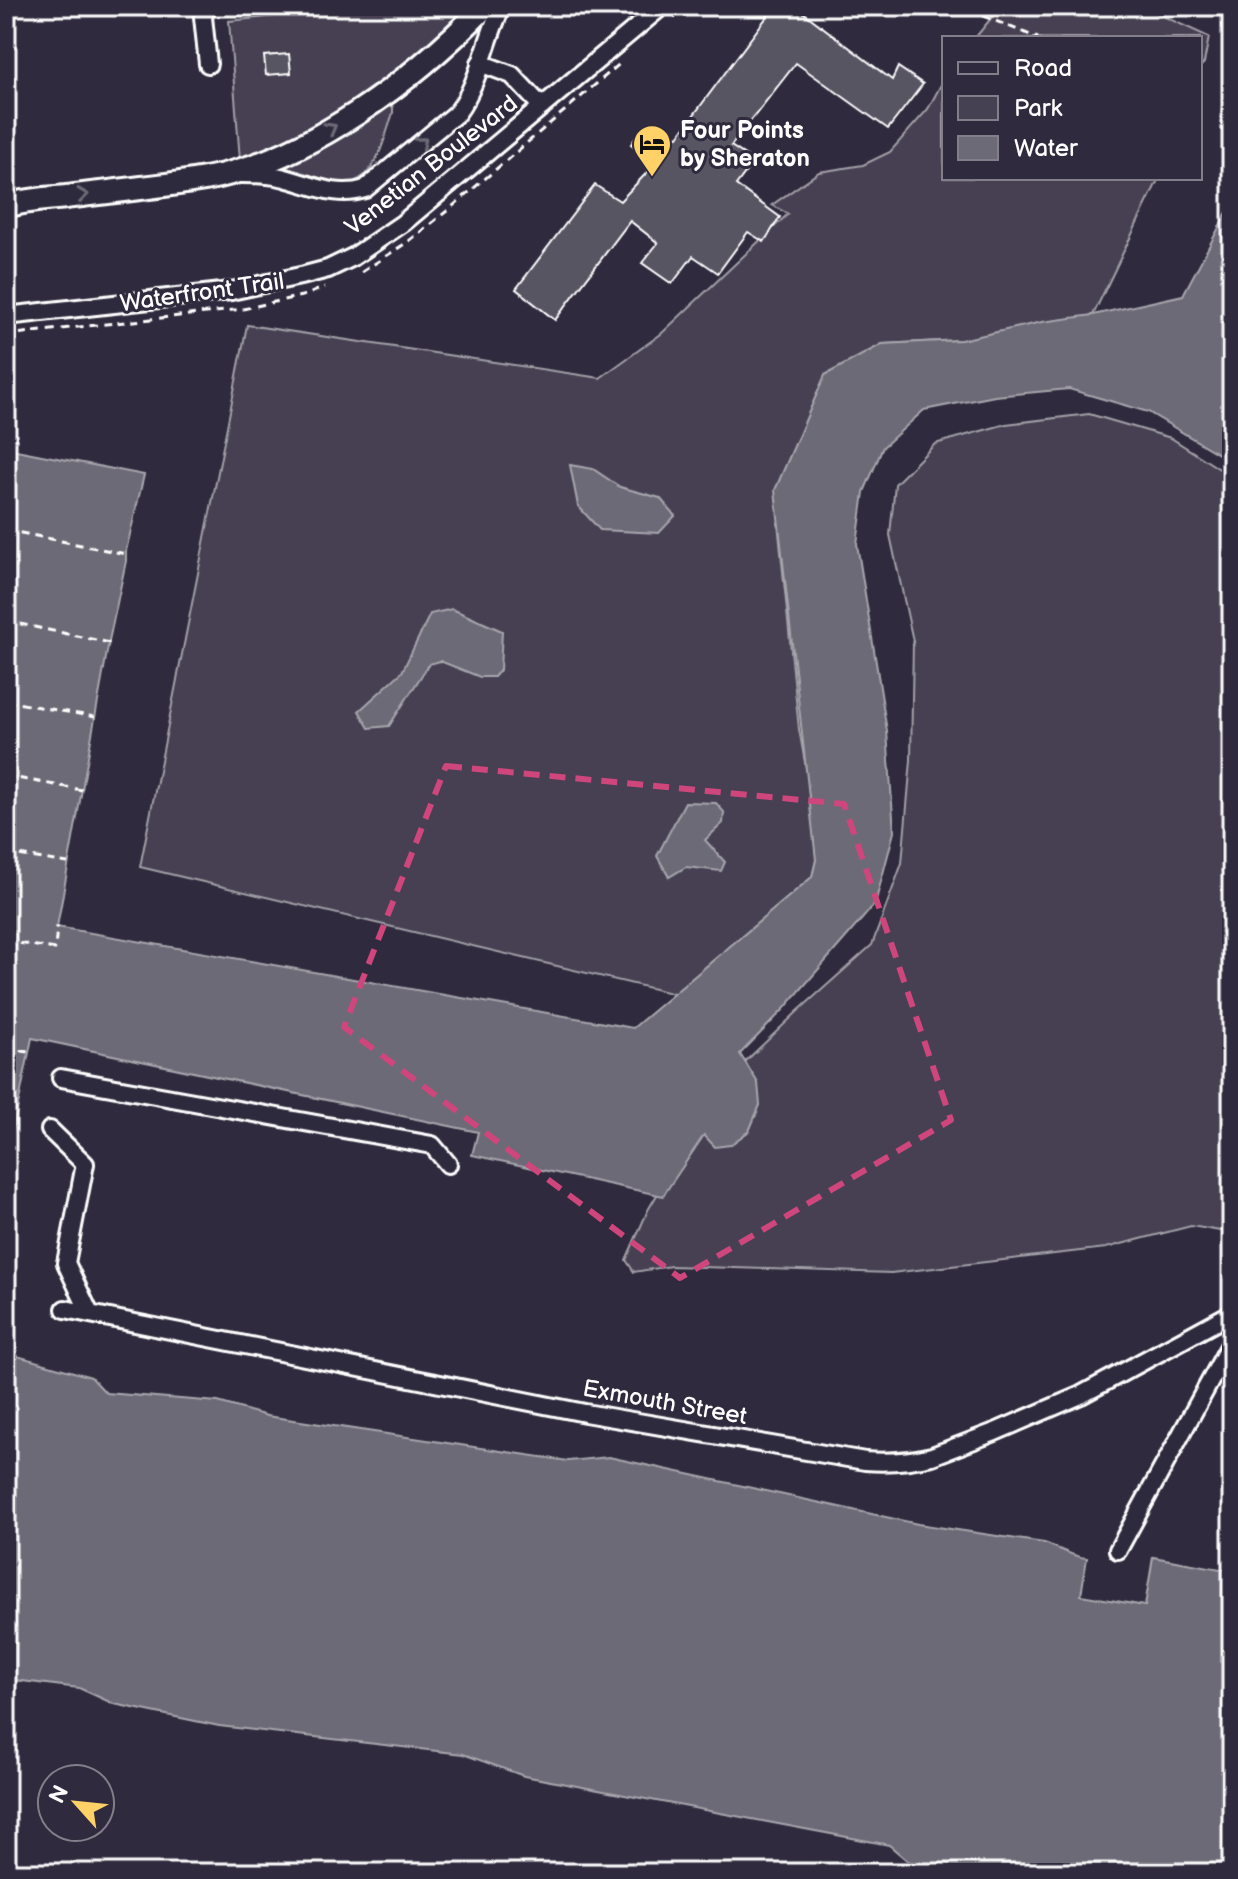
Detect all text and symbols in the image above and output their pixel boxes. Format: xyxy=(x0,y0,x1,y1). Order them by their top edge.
legend xyxy=(942,36,1202,180)
text: Road xyxy=(1014,54,1072,83)
street label: Venetian Boulevard xyxy=(339,89,523,242)
text: Park xyxy=(1014,94,1062,123)
place label: Four Points by Sheraton xyxy=(680,116,810,173)
one-way arrow xyxy=(323,122,337,137)
hotel icon: Four Points by Sheraton xyxy=(631,123,673,178)
text: Water xyxy=(1014,134,1078,163)
one-way arrow xyxy=(413,137,427,152)
one-way arrow xyxy=(77,186,90,203)
street label: Waterfront Trail xyxy=(118,267,286,318)
street label: Exmouth Street xyxy=(581,1374,750,1431)
north arrow xyxy=(36,1763,116,1843)
text: N xyxy=(44,1781,75,1808)

